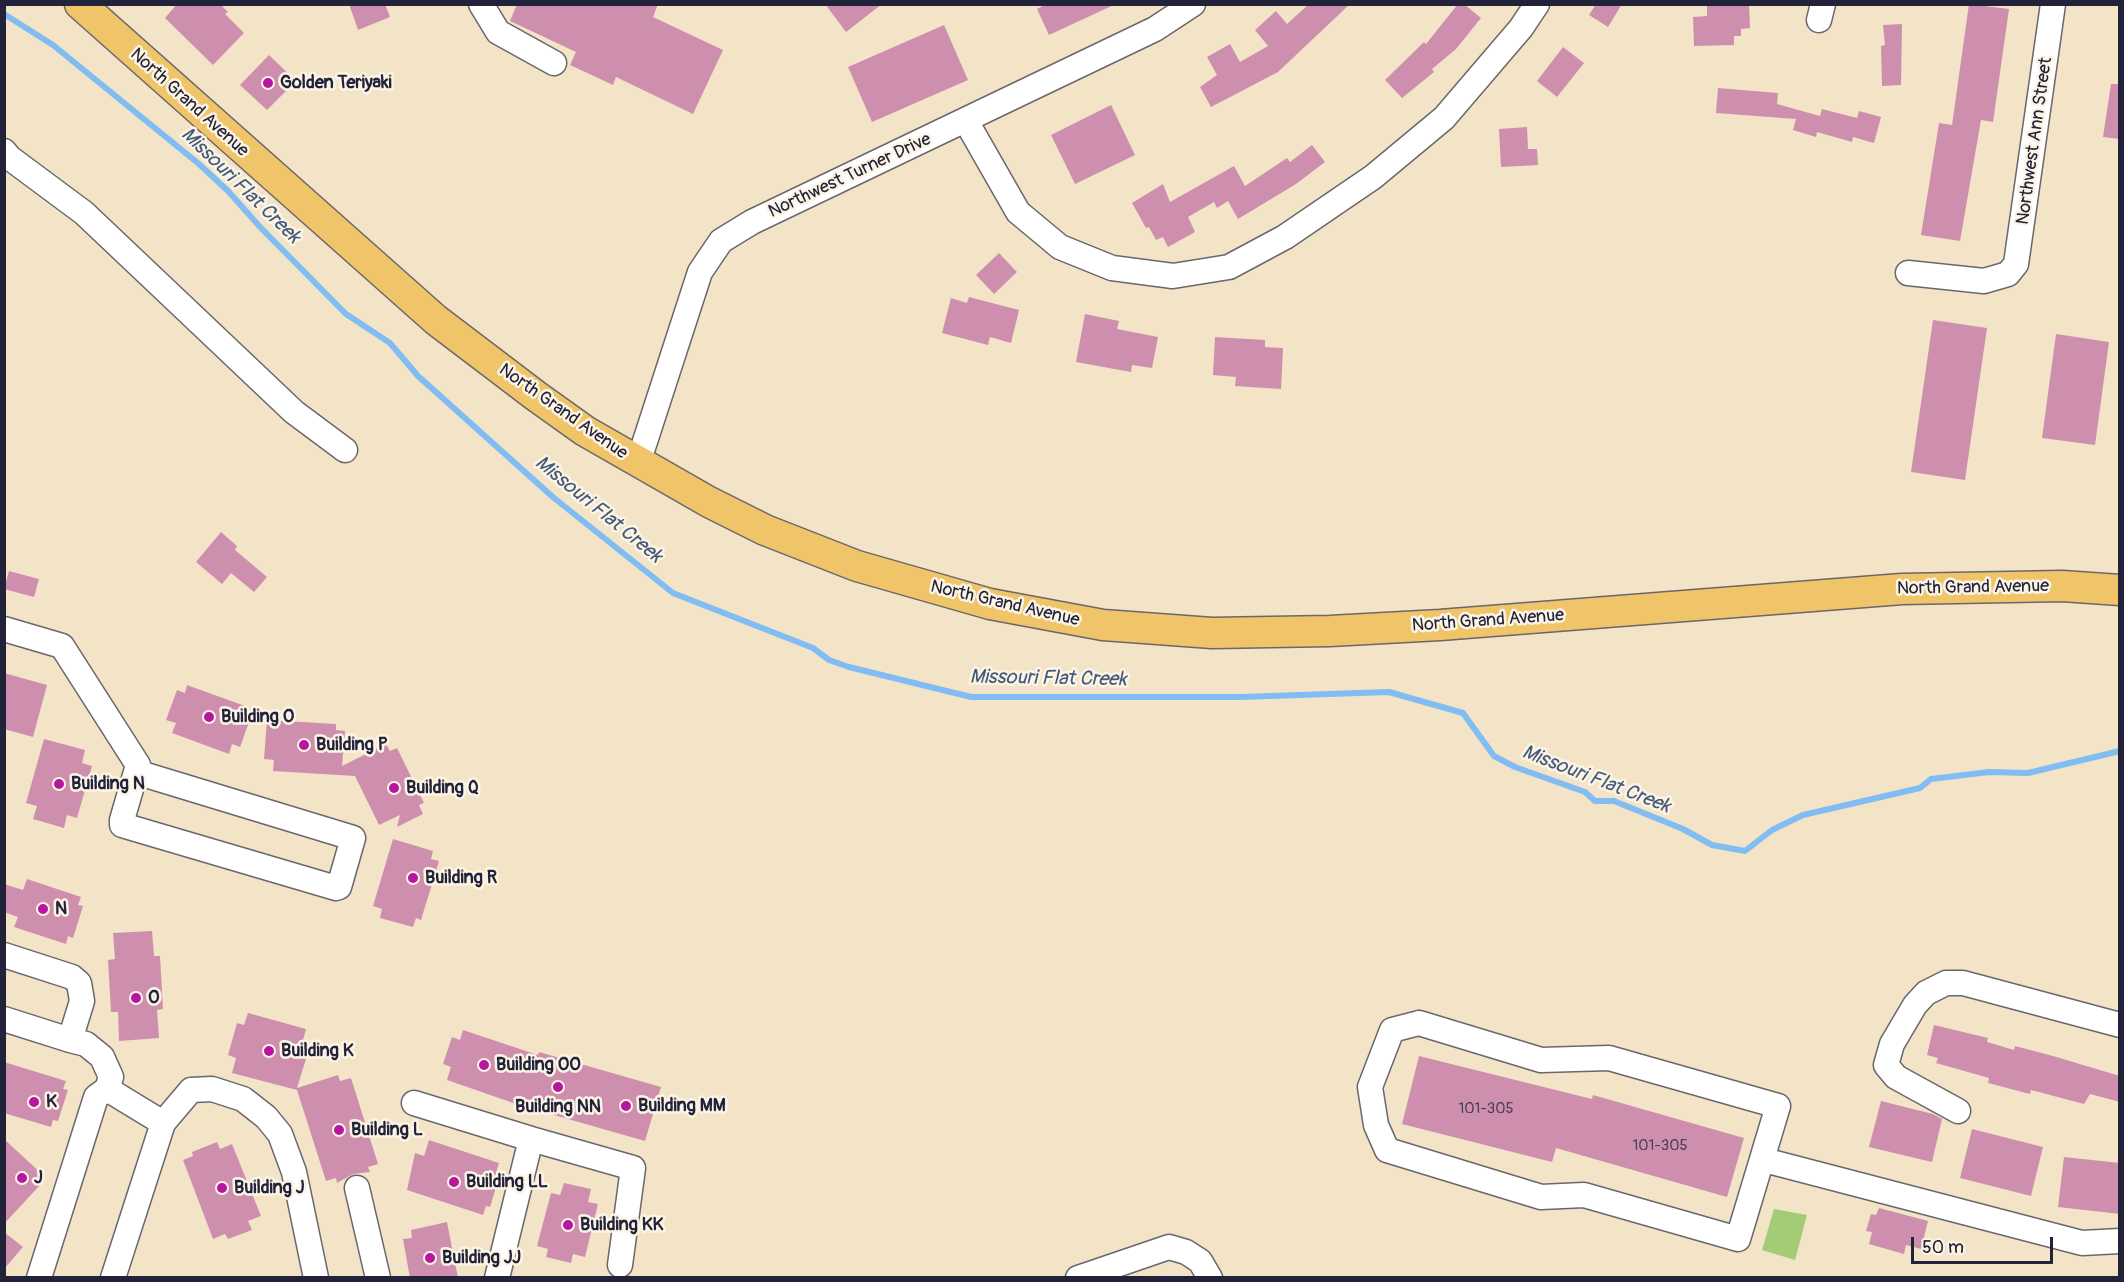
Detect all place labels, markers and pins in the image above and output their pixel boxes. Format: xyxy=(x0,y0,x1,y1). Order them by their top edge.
place label: Golden Teriyaki xyxy=(280,72,392,94)
marker: Golden Teriyaki xyxy=(261,76,275,90)
place label: Building O xyxy=(221,706,294,728)
marker: Building O xyxy=(202,710,216,724)
place label: Building P xyxy=(316,734,388,756)
marker: Building P xyxy=(297,738,311,752)
place label: Building N xyxy=(71,773,145,795)
marker: Building N xyxy=(52,777,66,791)
place label: Building Q xyxy=(406,777,479,799)
marker: Building Q xyxy=(387,781,401,795)
place label: Building R xyxy=(425,867,497,889)
marker: Building R xyxy=(406,871,420,885)
place label: N xyxy=(55,898,67,920)
marker: N xyxy=(36,902,50,916)
place label: O xyxy=(148,987,159,1009)
marker: O xyxy=(129,991,143,1005)
place label: Building K xyxy=(281,1040,354,1062)
marker: Building K xyxy=(262,1044,276,1058)
place label: Building OO xyxy=(496,1054,581,1076)
marker: Building OO xyxy=(477,1058,491,1072)
marker: Building NN xyxy=(551,1080,565,1094)
place label: K xyxy=(46,1091,57,1113)
marker: K xyxy=(27,1095,41,1109)
place label: Building MM xyxy=(638,1095,726,1117)
place label: Building NN xyxy=(515,1096,601,1118)
marker: Building MM xyxy=(619,1099,633,1113)
place label: Building L xyxy=(351,1119,423,1141)
marker: Building L xyxy=(332,1123,346,1137)
place label: J xyxy=(34,1167,43,1189)
marker: J xyxy=(15,1171,29,1185)
place label: Building LL xyxy=(466,1171,548,1193)
marker: Building LL xyxy=(447,1175,461,1189)
place label: Building J xyxy=(234,1177,304,1199)
marker: Building J xyxy=(215,1181,229,1195)
place label: Building KK xyxy=(580,1214,663,1236)
marker: Building KK xyxy=(561,1218,575,1232)
place label: Building JJ xyxy=(442,1247,521,1269)
marker: Building JJ xyxy=(423,1251,437,1265)

